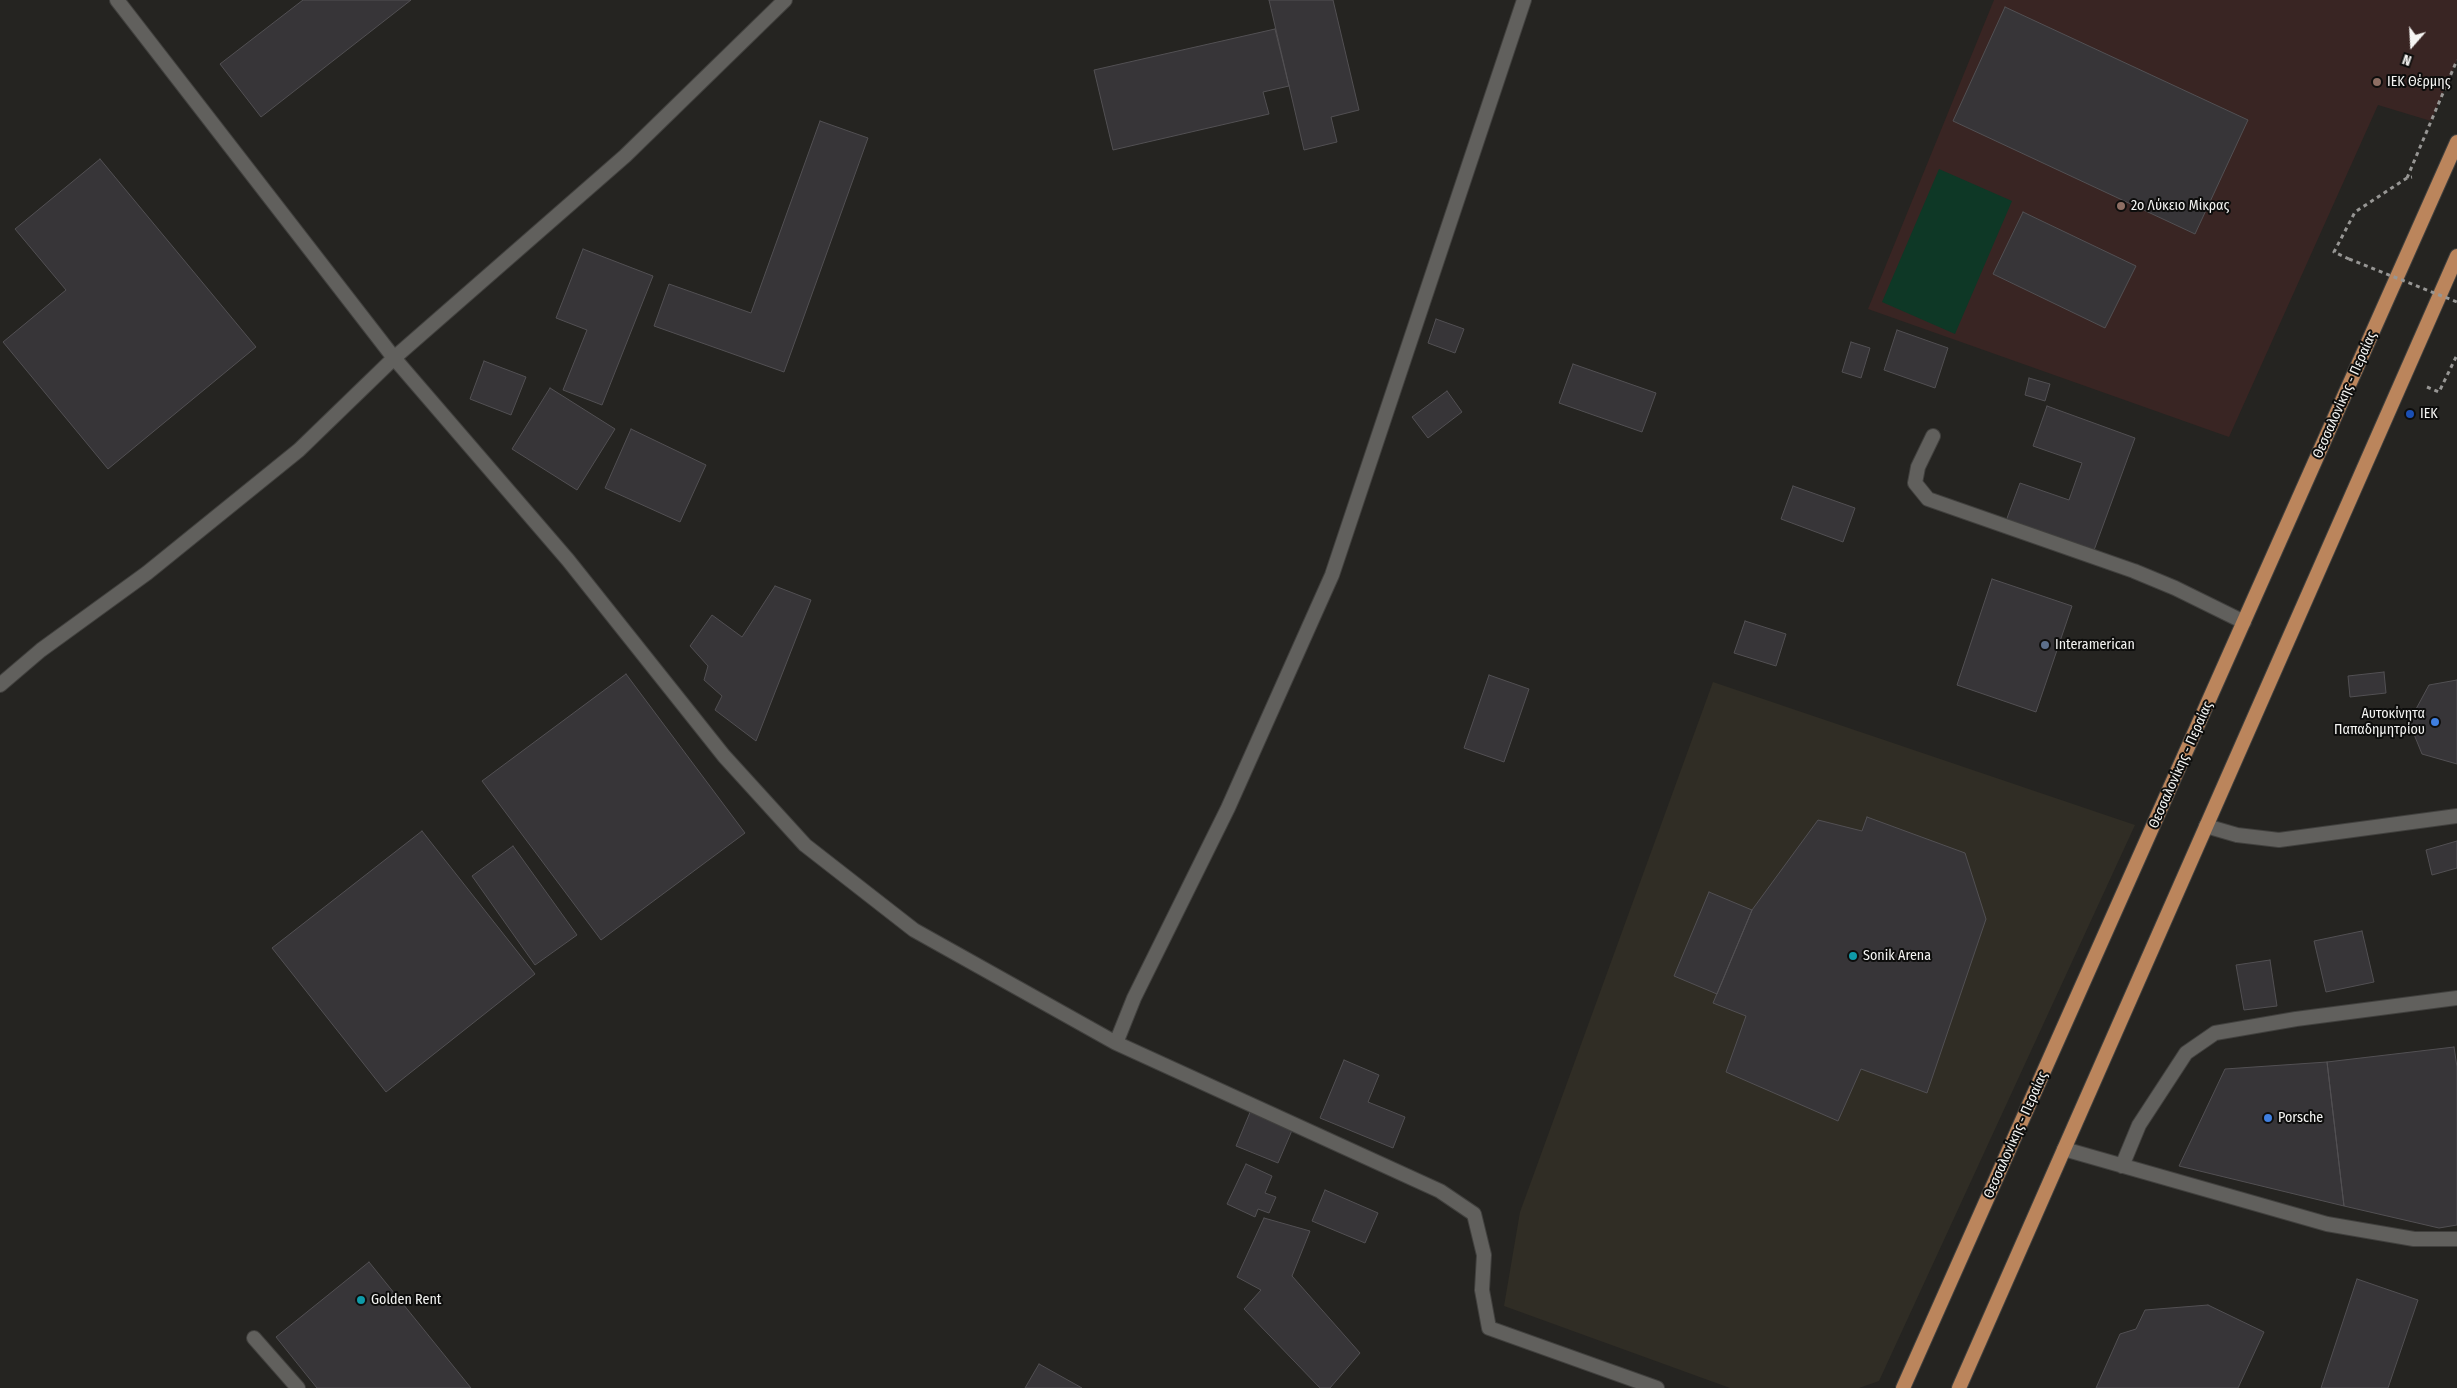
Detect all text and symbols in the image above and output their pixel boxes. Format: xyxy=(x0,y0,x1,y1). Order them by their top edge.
north arrow xyxy=(2387,20,2437,70)
text: N xyxy=(2400,50,2414,69)
place label: ΙΕΚ Θέρμης xyxy=(2387,74,2451,90)
marker: ΙΕΚ Θέρμης xyxy=(2371,76,2383,88)
place label: 2ο Λύκειο Μίκρας xyxy=(2131,198,2229,214)
marker: 2ο Λύκειο Μίκρας xyxy=(2115,200,2127,212)
street label: Θεσσαλονίκης - Περαίας xyxy=(2309,329,2381,461)
place label: ΙΕΚ xyxy=(2420,406,2438,422)
marker: ΙΕΚ xyxy=(2404,408,2416,420)
place label: Interamerican xyxy=(2055,637,2135,653)
marker: Interamerican xyxy=(2039,639,2051,651)
street label: Θεσσαλονίκης - Περαίας xyxy=(2145,699,2217,831)
place label: Αυτοκίνητα Παπαδημητρίου xyxy=(2334,706,2425,739)
marker: Αυτοκίνητα Παπαδημητρίου xyxy=(2429,716,2441,728)
place label: Sonik Arena xyxy=(1863,948,1931,964)
marker: Sonik Arena xyxy=(1847,950,1859,962)
street label: Θεσσαλονίκης - Περαίας xyxy=(1980,1069,2052,1201)
place label: Porsche xyxy=(2278,1110,2323,1126)
marker: Porsche xyxy=(2262,1112,2274,1124)
place label: Golden Rent xyxy=(371,1292,441,1308)
marker: Golden Rent xyxy=(355,1294,367,1306)

